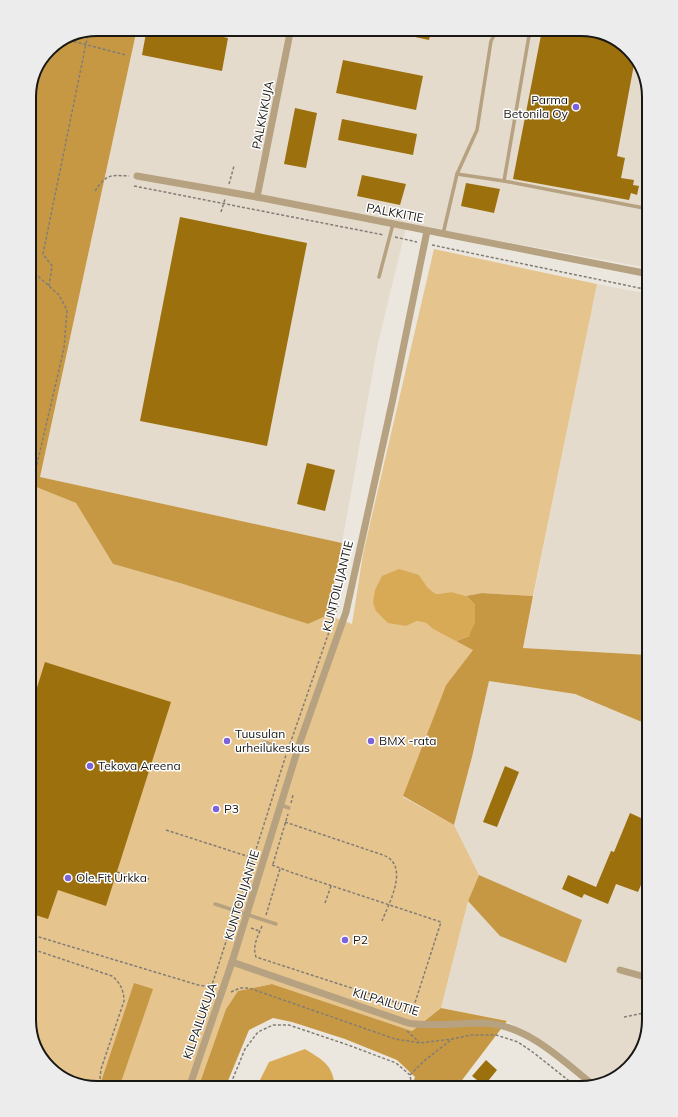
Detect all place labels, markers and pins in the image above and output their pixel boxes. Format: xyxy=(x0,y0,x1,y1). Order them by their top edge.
place label: Parma Betonila Oy xyxy=(504,92,569,121)
marker: Parma Betonila Oy xyxy=(571,102,581,112)
place label: Tuusulan urheilukeskus xyxy=(235,726,310,755)
place label: BMX -rata xyxy=(379,733,436,748)
marker: Tuusulan urheilukeskus xyxy=(222,736,232,746)
marker: BMX -rata xyxy=(366,736,376,746)
place label: Tekova Areena xyxy=(98,758,181,773)
marker: Tekova Areena xyxy=(85,761,95,771)
place label: P3 xyxy=(224,801,239,816)
marker: P3 xyxy=(211,804,221,814)
place label: Ole.Fit Urkka xyxy=(76,870,147,885)
marker: Ole.Fit Urkka xyxy=(63,873,73,883)
place label: P2 xyxy=(353,932,368,947)
marker: P2 xyxy=(340,935,350,945)

